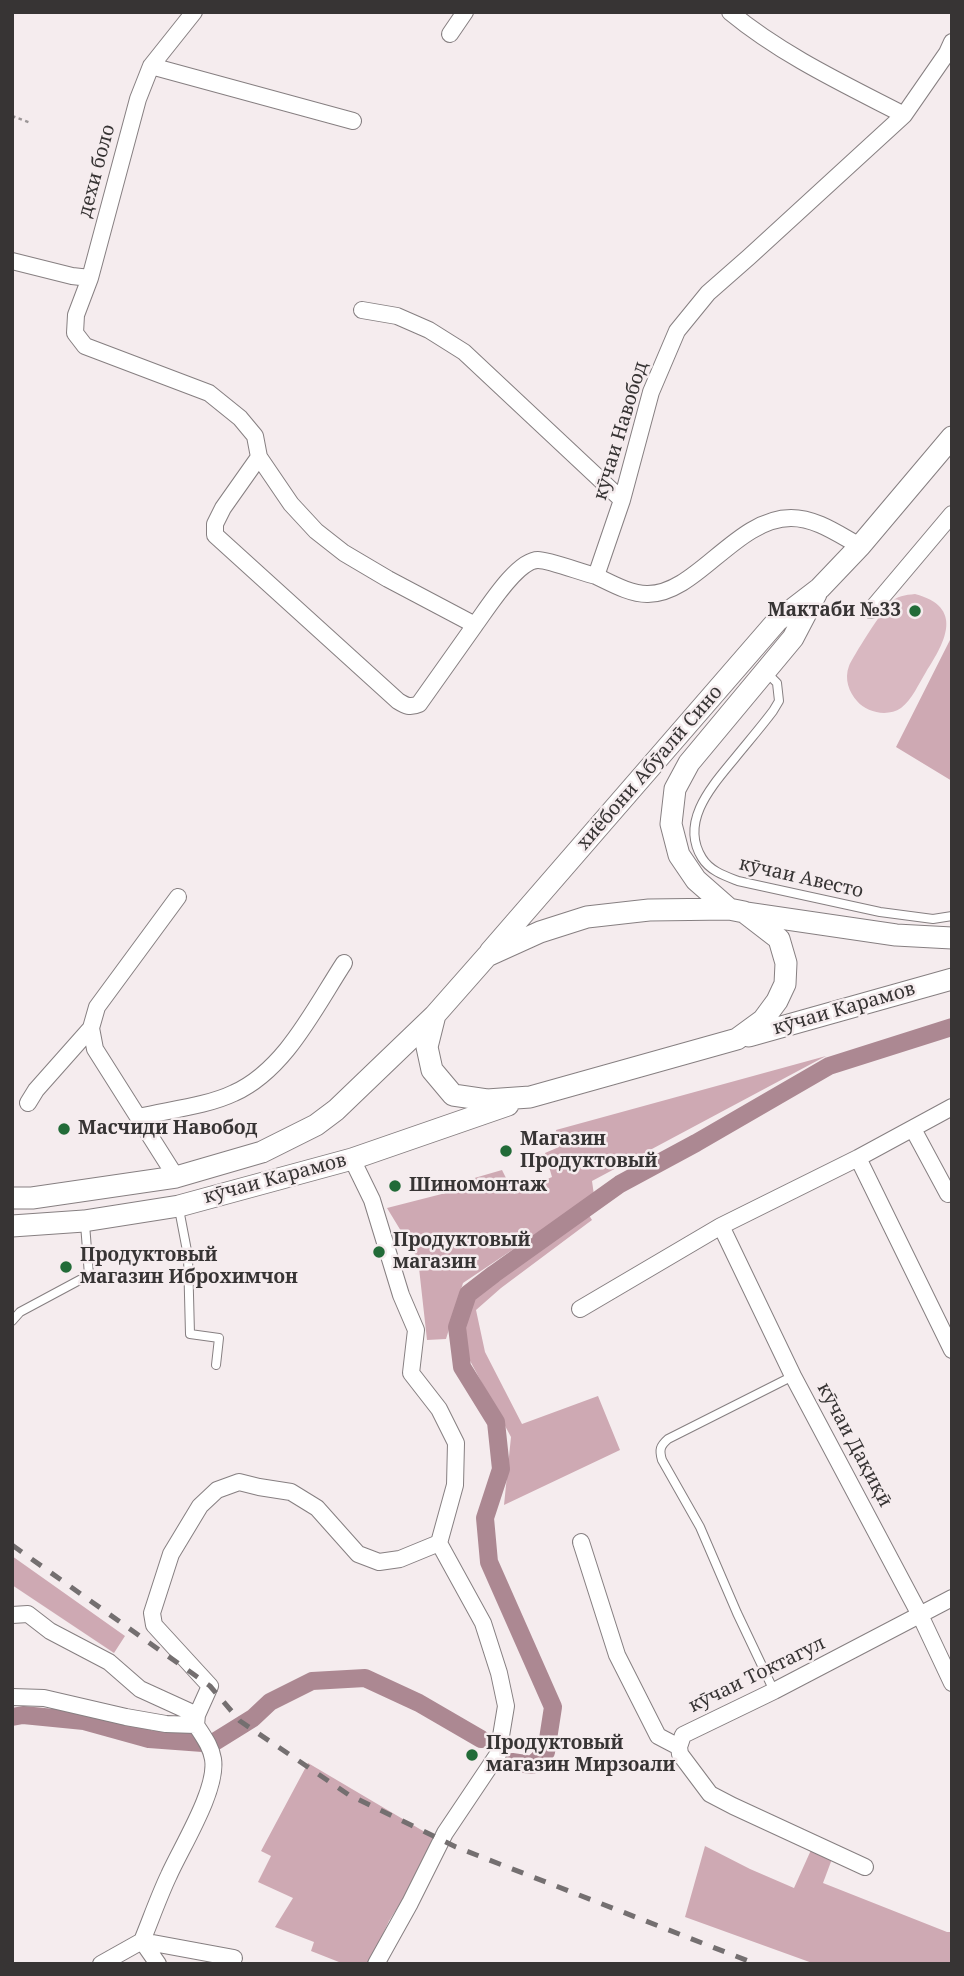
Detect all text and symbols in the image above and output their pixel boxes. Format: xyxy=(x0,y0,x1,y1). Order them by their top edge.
street label: дехи боло xyxy=(74,122,120,220)
street label: кӯчаи Навобод xyxy=(589,359,653,503)
place label: Мактаби №33 xyxy=(767,600,901,622)
marker: Мактаби №33 xyxy=(907,603,923,619)
street label: хиёбони Абӯалӣ Сино xyxy=(572,681,728,855)
street label: кӯчаи Авесто xyxy=(737,853,865,903)
street label: кӯчаи Карамов xyxy=(770,978,918,1040)
place label: Масчиди Навобод xyxy=(78,1118,257,1140)
marker: Масчиди Навобод xyxy=(56,1121,72,1137)
place label: Магазин Продуктовый xyxy=(520,1129,657,1173)
marker: Магазин Продуктовый xyxy=(498,1143,514,1159)
street label: кӯчаи Карамов xyxy=(201,1149,349,1209)
place label: Шиномонтаж xyxy=(409,1175,547,1197)
marker: Шиномонтаж xyxy=(387,1178,403,1194)
place label: Продуктовый магазин xyxy=(393,1230,530,1274)
marker: Продуктовый магазин xyxy=(371,1244,387,1260)
place label: Продуктовый магазин Иброхимчон xyxy=(80,1245,298,1289)
marker: Продуктовый магазин Иброхимчон xyxy=(58,1259,74,1275)
street label: кӯчаи Дақиқӣ xyxy=(812,1379,896,1511)
street label: кӯчаи Токтагул xyxy=(685,1632,829,1718)
place label: Продуктовый магазин Мирзоали xyxy=(486,1733,675,1777)
marker: Продуктовый магазин Мирзоали xyxy=(464,1747,480,1763)

